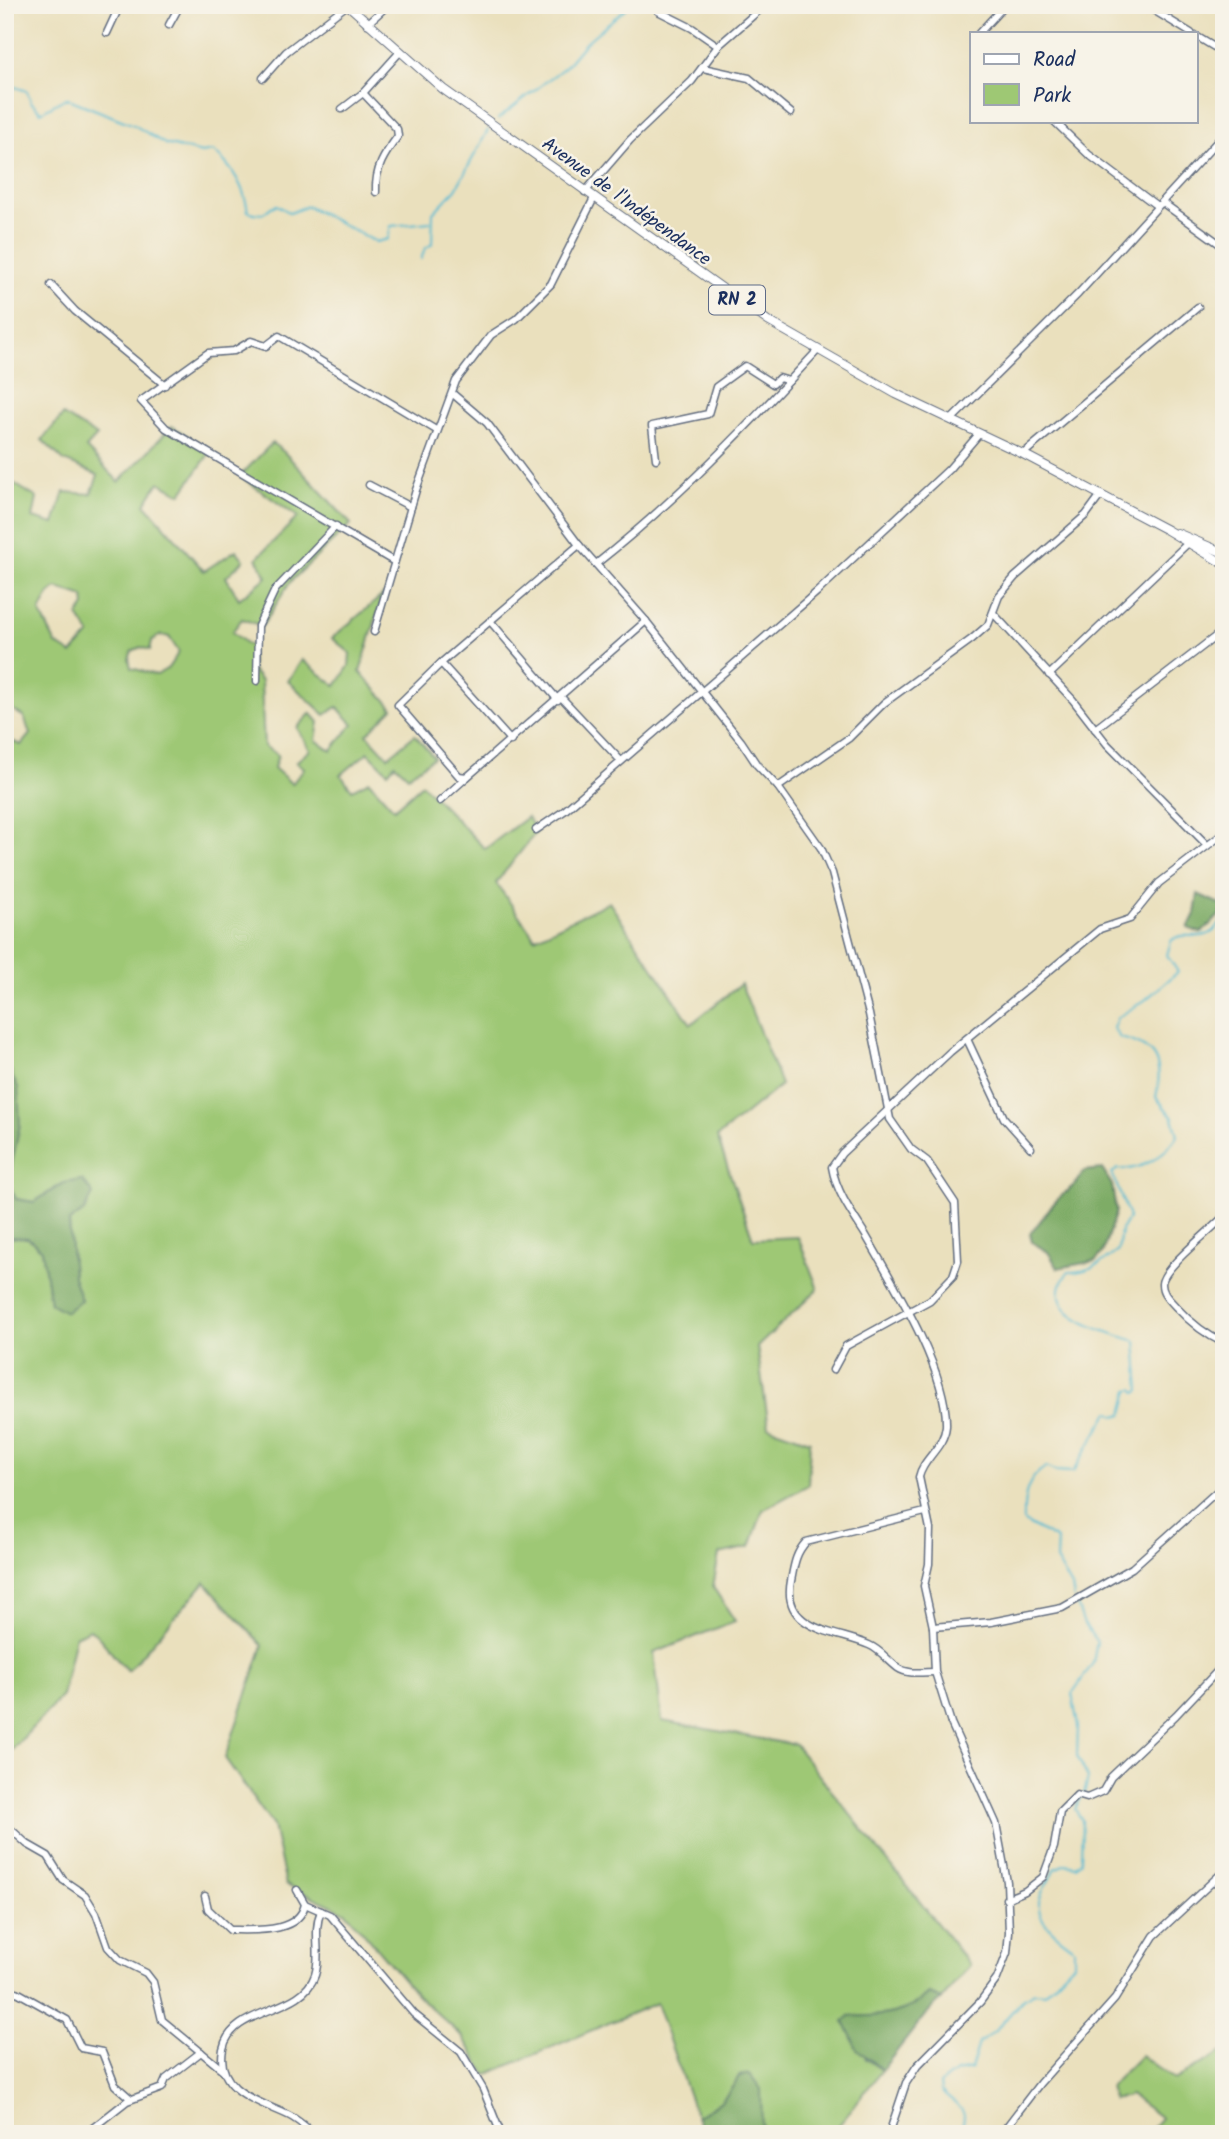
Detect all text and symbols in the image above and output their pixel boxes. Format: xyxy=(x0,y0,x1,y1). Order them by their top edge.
legend xyxy=(970,32,1198,122)
text: Road xyxy=(1033,44,1076,77)
text: Park xyxy=(1033,80,1071,113)
street label: Avenue de l'Indépendance xyxy=(535,130,718,274)
road number: RN 2 xyxy=(709,286,765,314)

